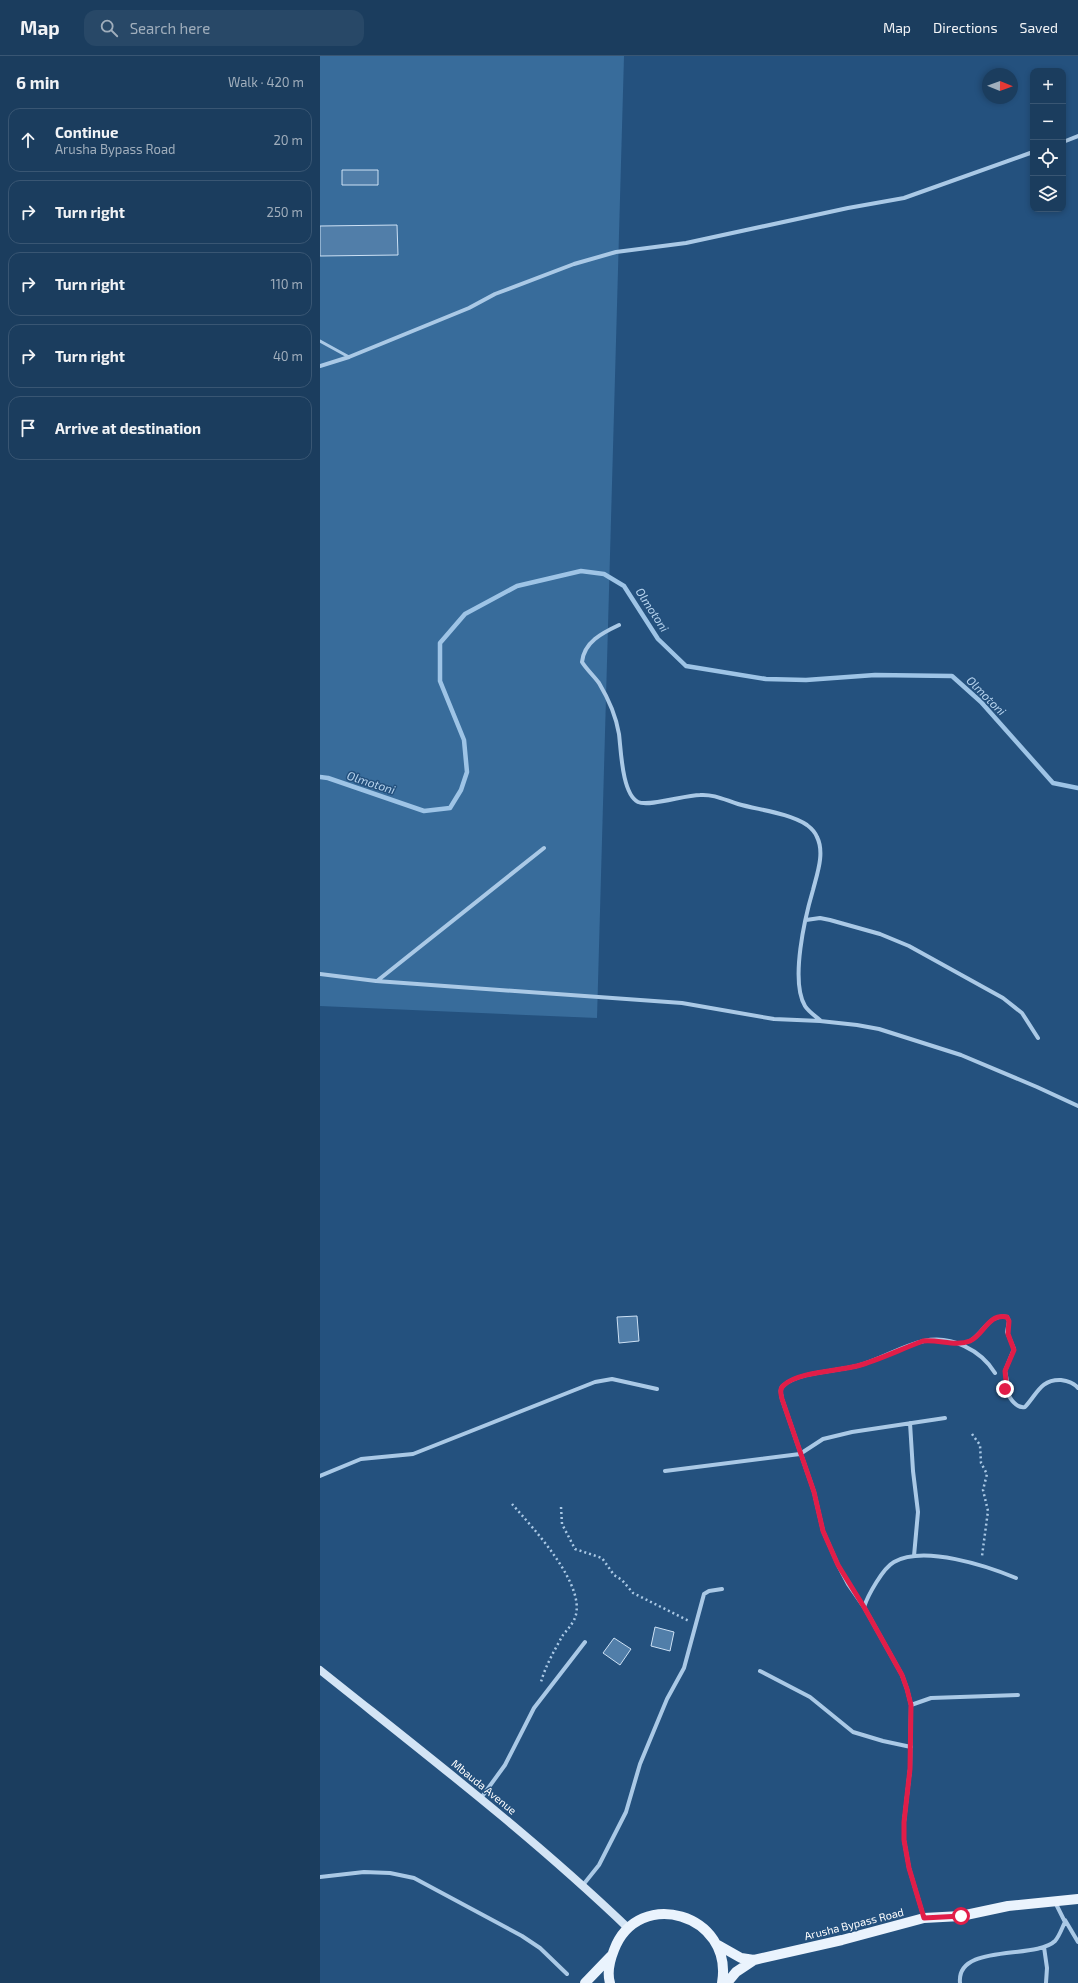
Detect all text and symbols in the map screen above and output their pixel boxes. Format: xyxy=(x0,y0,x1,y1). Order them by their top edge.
search box xyxy=(84,10,364,46)
text: Map xyxy=(20,16,60,39)
icon: search xyxy=(98,17,120,39)
text: Search here xyxy=(130,19,210,37)
text: Map xyxy=(883,19,911,36)
text: Directions xyxy=(933,19,998,36)
text: Saved xyxy=(1020,19,1058,36)
north arrow xyxy=(982,68,1018,104)
map controls xyxy=(1030,68,1066,212)
button: + xyxy=(1030,68,1066,104)
text: 6 min xyxy=(16,72,60,92)
text: Walk · 420 m xyxy=(228,74,304,90)
button: − xyxy=(1030,104,1066,140)
text: Continue xyxy=(55,123,118,141)
icon: ahead xyxy=(17,129,39,151)
text: 20 m xyxy=(274,132,303,148)
button: locate xyxy=(1030,140,1066,176)
text: Arusha Bypass Road xyxy=(55,141,176,157)
button: layers xyxy=(1030,176,1066,212)
icon: right xyxy=(17,201,39,223)
text: Turn right xyxy=(55,203,125,221)
text: 250 m xyxy=(267,204,303,220)
icon: right xyxy=(17,273,39,295)
text: Turn right xyxy=(55,275,125,293)
text: 110 m xyxy=(271,276,303,292)
icon: right xyxy=(17,345,39,367)
text: Turn right xyxy=(55,347,125,365)
text: 40 m xyxy=(273,348,303,364)
icon: arrive xyxy=(17,417,39,439)
text: Arrive at destination xyxy=(55,419,201,437)
water label: Olmotoni xyxy=(633,585,672,634)
water label: Olmotoni xyxy=(964,673,1009,718)
water label: Olmotoni xyxy=(345,768,397,796)
route end xyxy=(996,1380,1014,1398)
street label: Mbauda Avenue xyxy=(449,1757,519,1817)
street label: Arusha Bypass Road xyxy=(803,1905,905,1942)
route start xyxy=(952,1907,970,1925)

